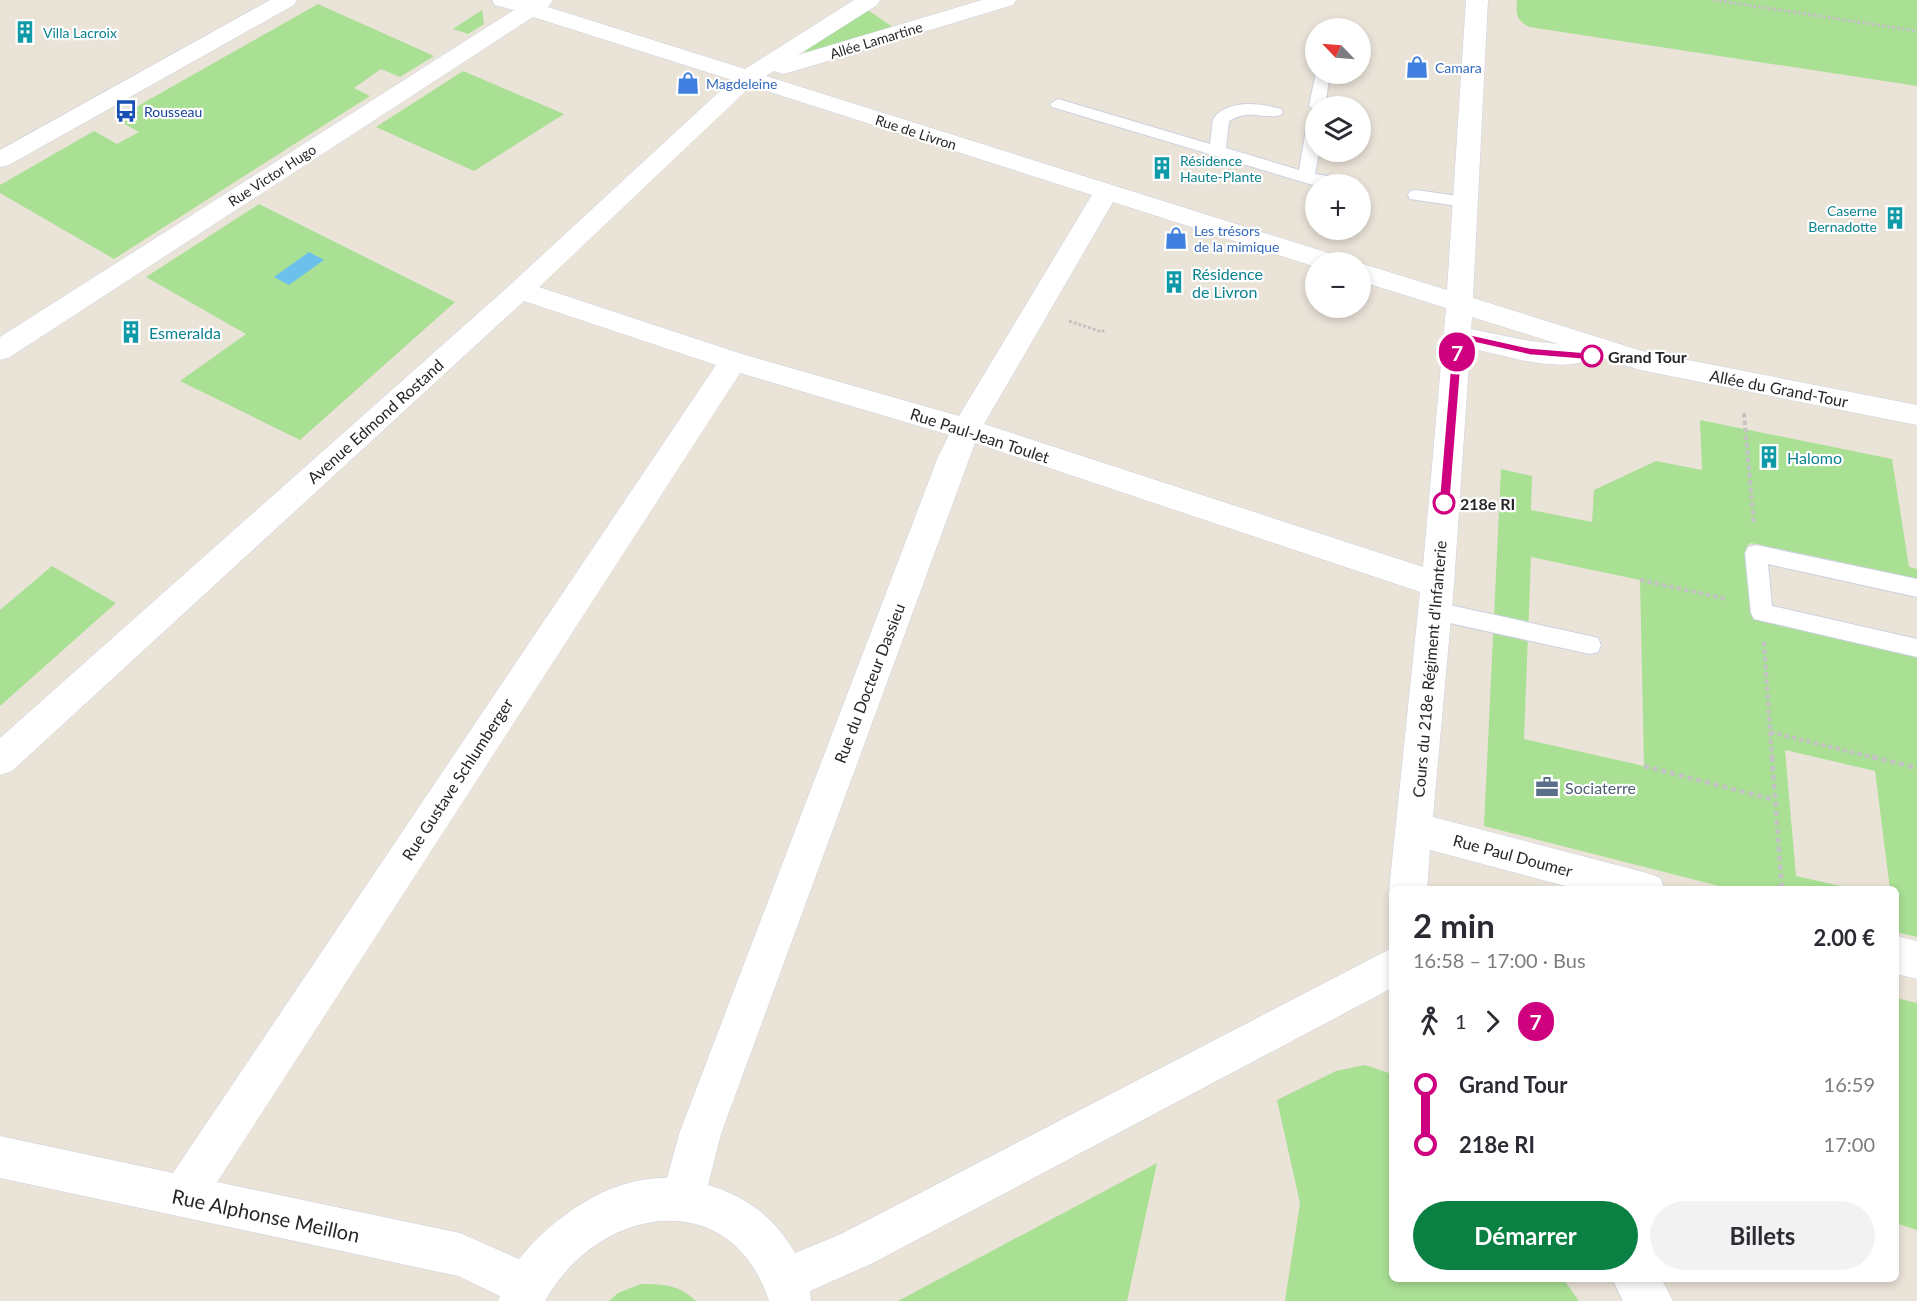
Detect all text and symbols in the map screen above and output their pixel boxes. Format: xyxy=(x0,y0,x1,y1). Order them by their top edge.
street label: Allée Lamartine xyxy=(828,18,924,62)
north arrow xyxy=(1305,18,1371,84)
map controls xyxy=(1305,18,1371,318)
building icon: Villa Lacroix xyxy=(12,19,38,45)
place label: Villa Lacroix xyxy=(43,24,117,41)
shop icon: Camara xyxy=(1404,54,1430,80)
place label: Camara xyxy=(1435,59,1482,76)
shop icon: Magdeleine xyxy=(675,70,701,96)
place label: Magdeleine xyxy=(706,75,777,92)
button: layers xyxy=(1305,96,1371,162)
bus stop icon: Rousseau xyxy=(113,98,139,124)
place label: Rousseau xyxy=(144,103,202,120)
street label: Rue de Livron xyxy=(873,111,959,153)
street label: Rue Victor Hugo xyxy=(225,140,319,210)
place label: Résidence Haute-Plante xyxy=(1180,152,1262,185)
building icon: Résidence Haute-Plante xyxy=(1149,155,1175,181)
button: + xyxy=(1305,174,1371,240)
place label: Caserne Bernadotte xyxy=(1808,202,1877,235)
building icon: Caserne Bernadotte xyxy=(1882,205,1908,231)
place label: Les trésors de la mimique xyxy=(1194,222,1279,255)
shop icon: Les trésors de la mimique xyxy=(1163,225,1189,251)
button: − xyxy=(1305,252,1371,318)
place label: Résidence de Livron xyxy=(1192,264,1263,301)
building icon: Résidence de Livron xyxy=(1161,269,1187,295)
building icon: Esmeralda xyxy=(118,319,144,345)
place label: Esmeralda xyxy=(149,323,221,342)
line badge: 7 xyxy=(1438,332,1476,372)
text: 7 xyxy=(1451,340,1463,365)
marker: Grand Tour xyxy=(1581,345,1603,367)
place label: Grand Tour xyxy=(1608,347,1687,366)
street label: Avenue Edmond Rostand xyxy=(303,355,447,487)
street label: Allée du Grand-Tour xyxy=(1708,365,1850,411)
street label: Rue Paul-Jean Toulet xyxy=(908,404,1052,467)
building icon: Halomo xyxy=(1756,444,1782,470)
place label: Halomo xyxy=(1787,448,1842,467)
marker: 218e RI xyxy=(1433,492,1455,514)
place label: 218e RI xyxy=(1460,494,1515,513)
street label: Cours du 218e Régiment d'Infanterie xyxy=(1408,540,1450,798)
street label: Rue du Docteur Dassieu xyxy=(830,600,908,766)
street label: Rue Gustave Schlumberger xyxy=(398,694,517,864)
office icon: Sociaterre xyxy=(1534,774,1560,800)
place label: Sociaterre xyxy=(1565,778,1636,797)
street label: Rue Paul Doumer xyxy=(1451,830,1575,880)
text: 2 min xyxy=(1413,905,1495,945)
text: 2.00 € xyxy=(1813,924,1875,951)
text: 16:58 – 17:00 · Bus xyxy=(1413,948,1586,972)
icon: walk xyxy=(1413,1005,1446,1038)
icon: forward xyxy=(1476,1005,1509,1038)
text: 1 xyxy=(1455,1009,1467,1033)
text: 7 xyxy=(1530,1009,1542,1034)
text: Grand Tour xyxy=(1459,1071,1567,1098)
text: 16:59 xyxy=(1824,1072,1875,1096)
text: 218e RI xyxy=(1459,1131,1535,1158)
text: 17:00 xyxy=(1824,1132,1875,1156)
street label: Rue Alphonse Meillon xyxy=(170,1183,362,1247)
button: Démarrer xyxy=(1413,1201,1638,1270)
button: Billets xyxy=(1650,1201,1875,1270)

